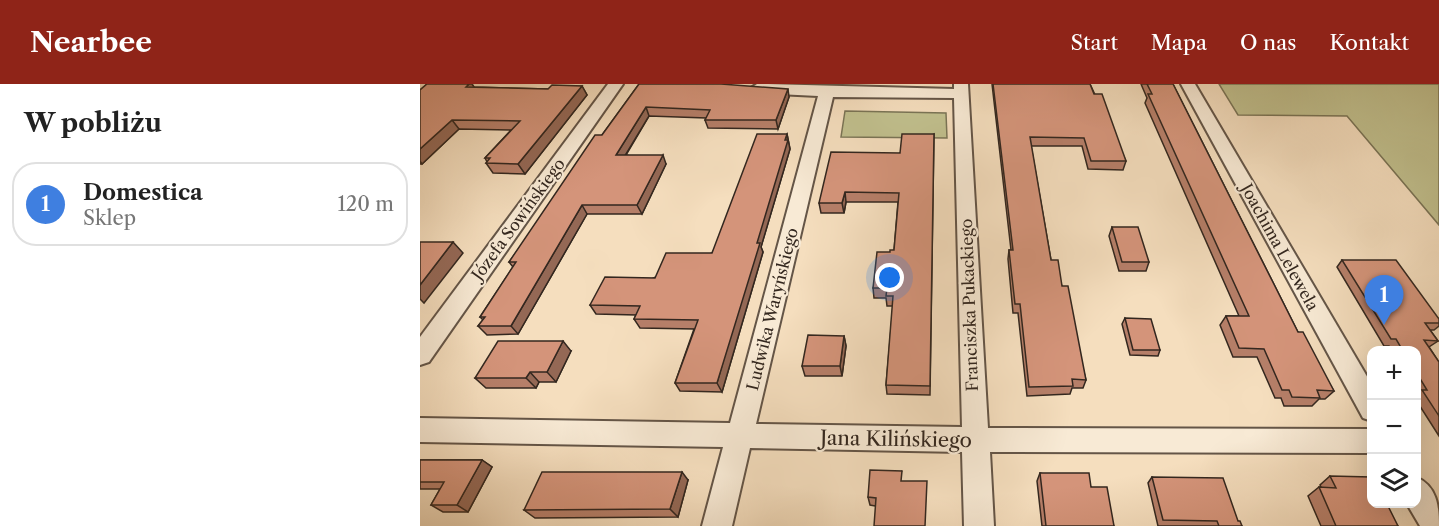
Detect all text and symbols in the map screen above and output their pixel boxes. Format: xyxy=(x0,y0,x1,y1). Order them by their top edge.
text: Nearbee xyxy=(30,25,152,59)
text: Start xyxy=(1070,30,1118,55)
text: Mapa xyxy=(1151,30,1207,55)
text: O nas xyxy=(1240,30,1296,55)
text: Kontakt xyxy=(1329,30,1409,55)
text: W pobliżu xyxy=(24,107,162,139)
street label: Józefa Sowińskiego xyxy=(465,154,569,286)
street label: Joachima Lelewela xyxy=(1235,177,1324,315)
text: Domestica xyxy=(83,179,203,206)
text: 1 xyxy=(41,192,50,216)
text: 120 m xyxy=(337,192,394,216)
text: Sklep xyxy=(83,206,136,230)
street label: Franciszka Pukackiego xyxy=(956,218,982,392)
street label: Ludwika Waryńskiego xyxy=(742,225,802,392)
your location xyxy=(875,263,904,292)
pin: 1 xyxy=(1364,276,1404,325)
map controls xyxy=(1367,346,1421,508)
button: + xyxy=(1367,346,1421,400)
button: − xyxy=(1367,400,1421,454)
street label: Jana Kilińskiego xyxy=(817,426,972,452)
button: layers xyxy=(1367,454,1421,508)

